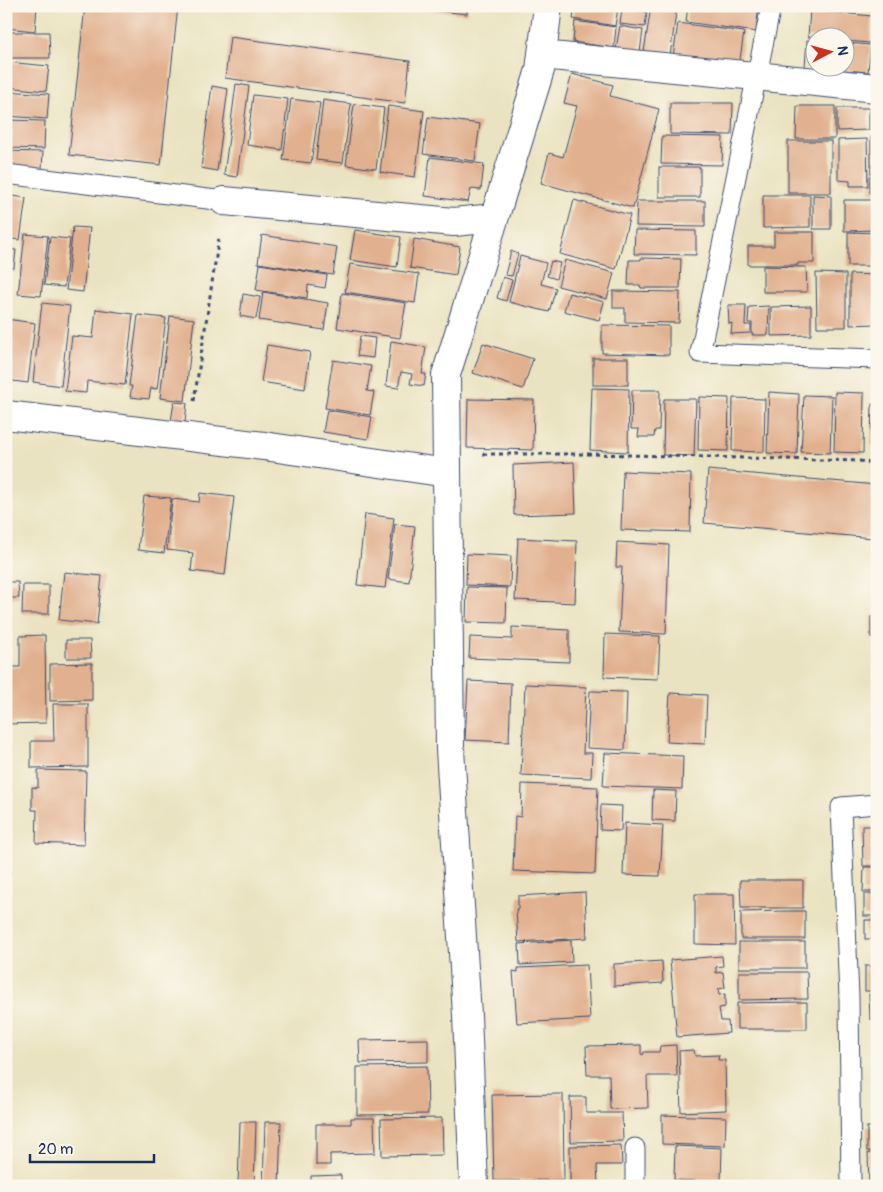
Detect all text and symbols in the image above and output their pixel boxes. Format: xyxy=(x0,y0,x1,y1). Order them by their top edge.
north arrow xyxy=(806,28,856,78)
text: N xyxy=(833,45,851,56)
scale bar xyxy=(30,1132,154,1164)
text: 20 m xyxy=(38,1140,73,1159)

